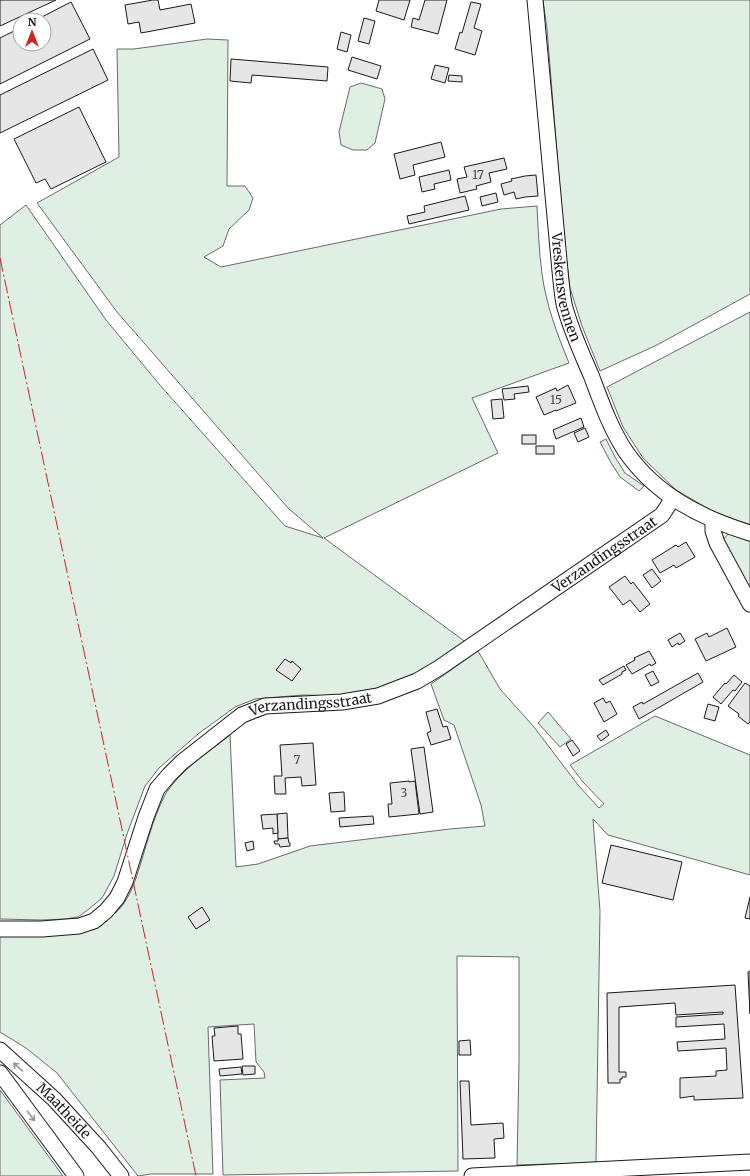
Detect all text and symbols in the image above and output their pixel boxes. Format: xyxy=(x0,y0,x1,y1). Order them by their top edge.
north arrow xyxy=(12,12,52,52)
text: N xyxy=(28,15,37,29)
house number: 17 xyxy=(472,167,484,182)
street label: Vreskensvennen xyxy=(547,231,585,344)
house number: 15 xyxy=(550,392,562,407)
street label: Verzandingsstraat xyxy=(547,512,661,597)
street label: Verzandingsstraat xyxy=(246,688,374,721)
house number: 7 xyxy=(294,752,301,767)
house number: 3 xyxy=(401,785,408,800)
one-way arrow xyxy=(12,1062,23,1071)
street label: Maatheide xyxy=(33,1079,95,1142)
one-way arrow xyxy=(27,1111,35,1122)

